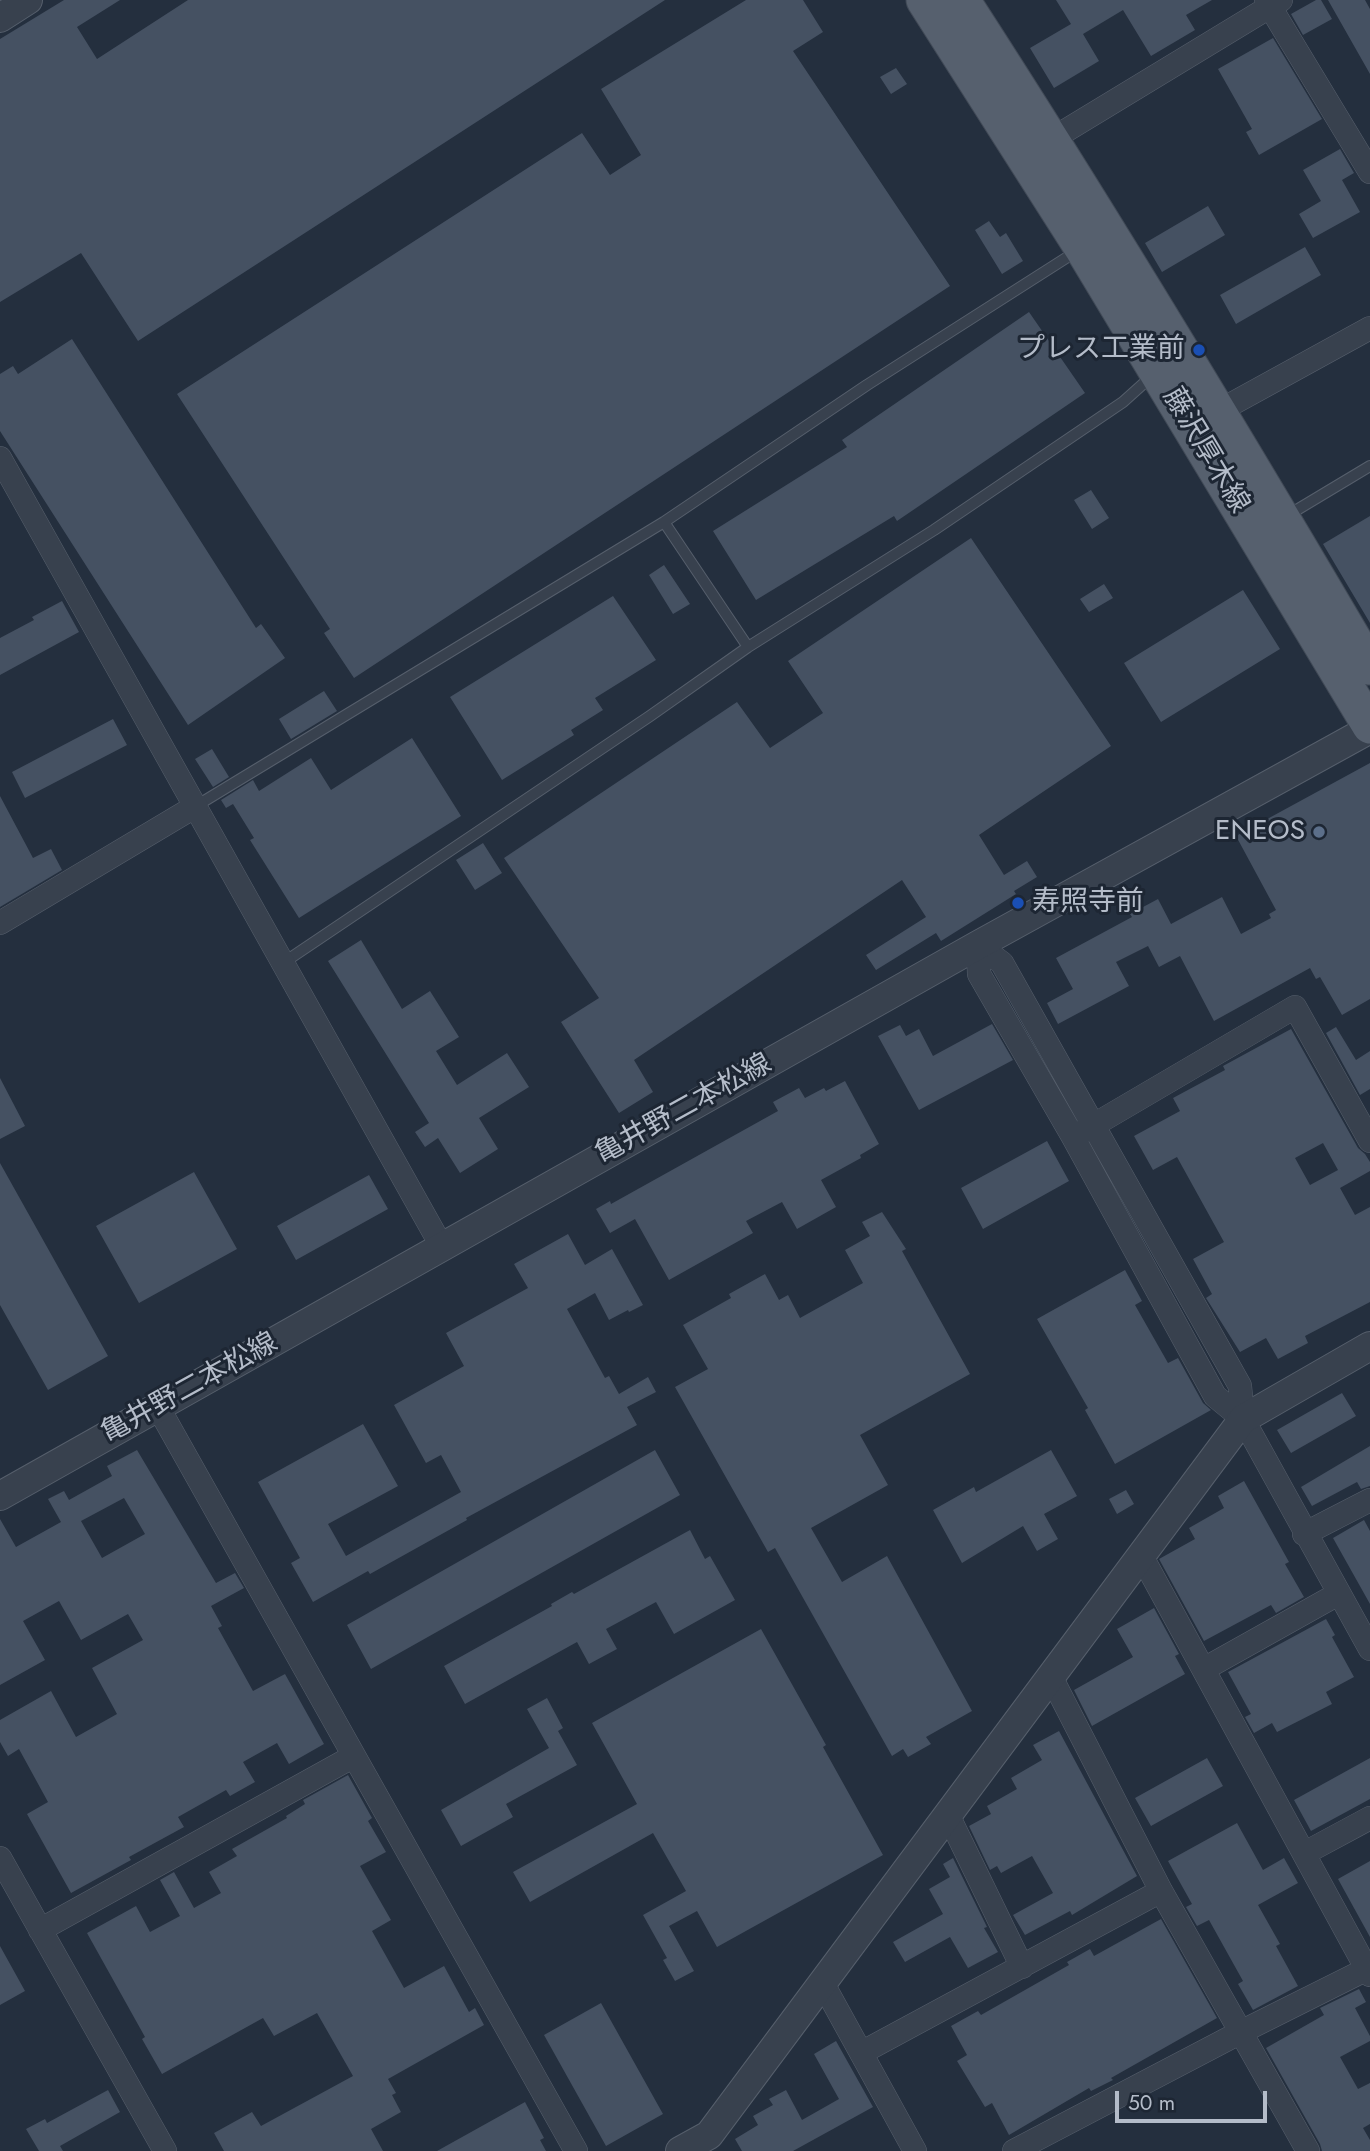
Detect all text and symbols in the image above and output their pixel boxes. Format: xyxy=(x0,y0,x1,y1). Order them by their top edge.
place label: プレス工業前 xyxy=(1017,333,1185,367)
marker: プレス工業前 xyxy=(1191,342,1207,358)
street label: 藤沢厚木線 xyxy=(1155,382,1255,520)
place label: ENEOS xyxy=(1215,815,1305,849)
marker: ENEOS xyxy=(1311,824,1327,840)
place label: 寿照寺前 xyxy=(1032,886,1144,920)
marker: 寿照寺前 xyxy=(1010,895,1026,911)
street label: 亀井野二本松線 xyxy=(590,1048,778,1172)
street label: 亀井野二本松線 xyxy=(96,1327,284,1451)
scale bar xyxy=(1118,2078,1270,2122)
text: 50 m xyxy=(1128,2088,1175,2118)

